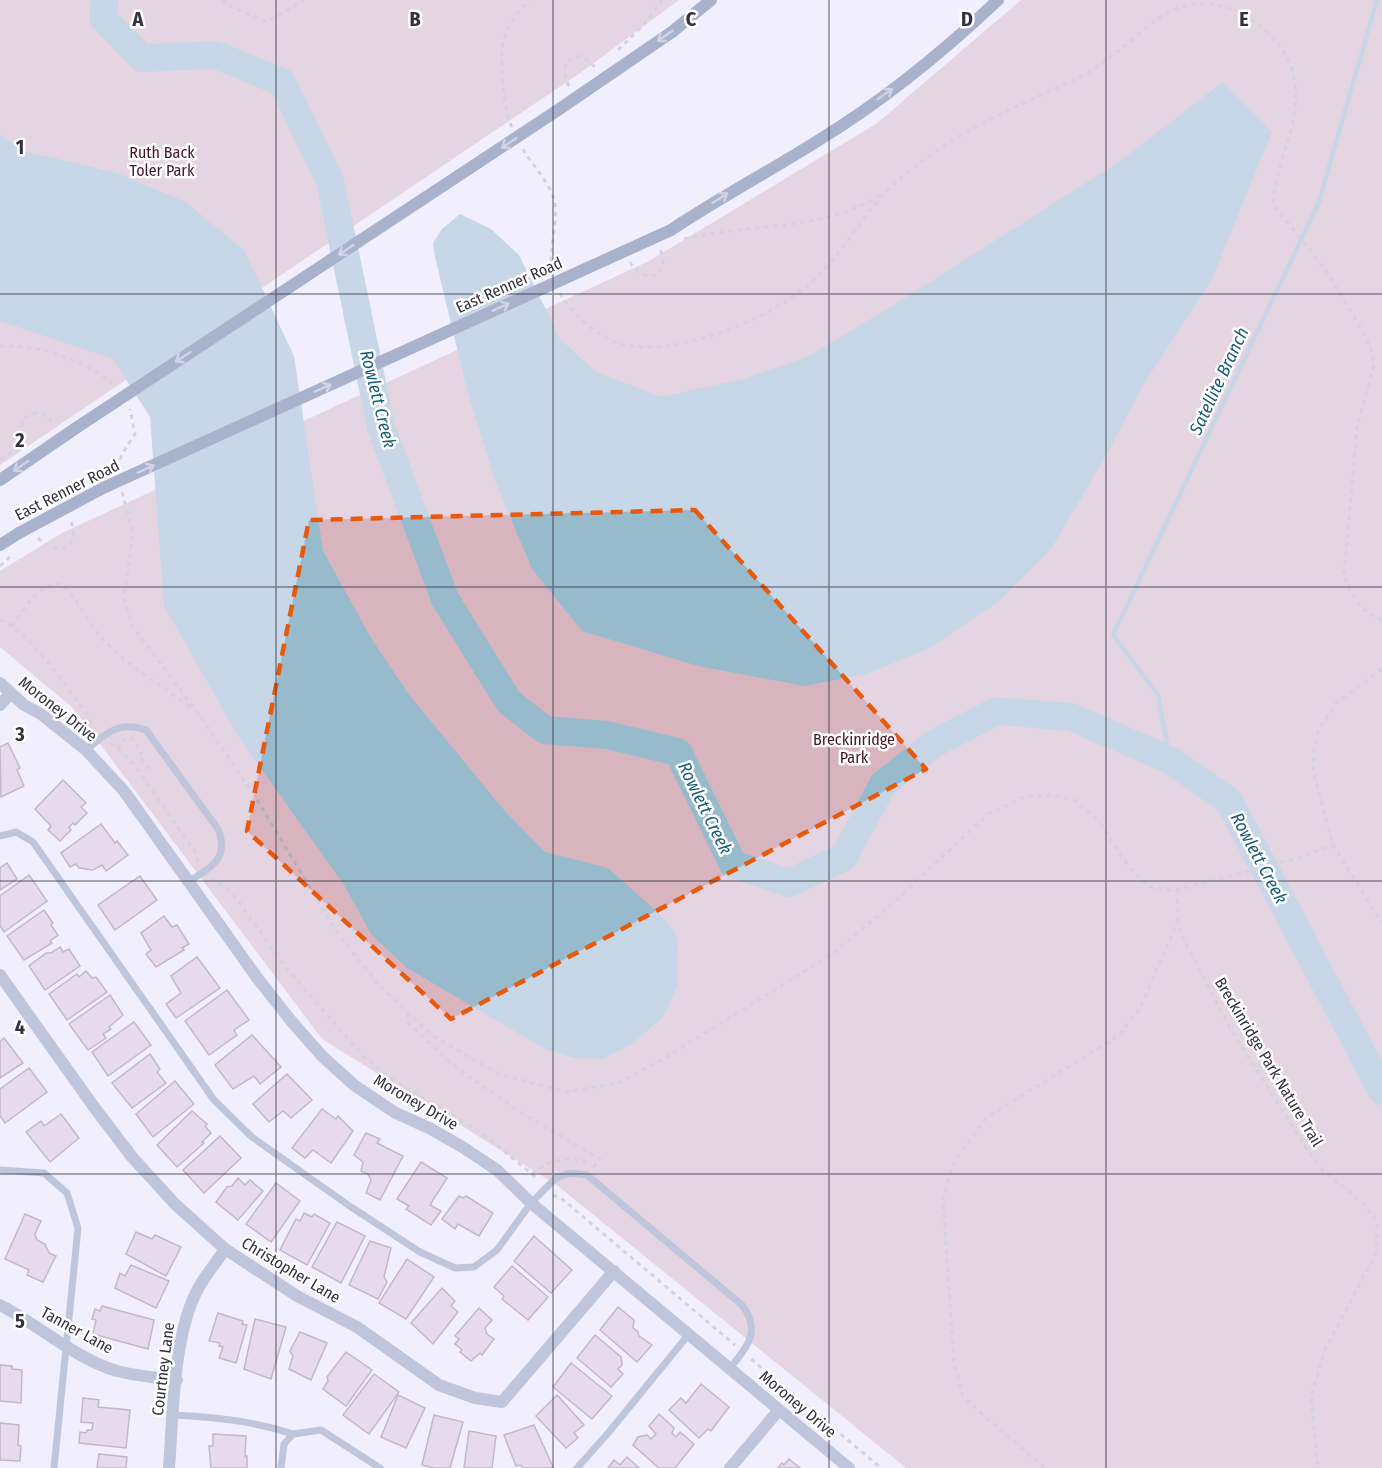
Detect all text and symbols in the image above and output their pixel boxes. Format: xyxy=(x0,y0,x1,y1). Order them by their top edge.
text: A xyxy=(132,7,145,31)
text: B xyxy=(409,7,421,31)
text: C xyxy=(686,7,697,31)
text: D xyxy=(961,7,973,31)
text: E xyxy=(1239,7,1249,31)
one-way arrow xyxy=(657,30,674,42)
one-way arrow xyxy=(876,88,893,100)
text: 1 xyxy=(16,135,24,159)
one-way arrow xyxy=(501,137,518,149)
park label: Ruth Back Toler Park xyxy=(129,143,195,180)
one-way arrow xyxy=(711,191,728,203)
one-way arrow xyxy=(338,244,355,256)
street label: East Renner Road xyxy=(453,253,565,317)
one-way arrow xyxy=(491,301,509,312)
water label: Satellite Branch xyxy=(1184,324,1253,439)
water label: Rowlett Creek xyxy=(355,348,401,450)
one-way arrow xyxy=(176,351,192,363)
one-way arrow xyxy=(314,381,332,393)
text: 2 xyxy=(14,428,25,452)
street label: East Renner Road xyxy=(12,456,122,524)
one-way arrow xyxy=(13,460,29,472)
one-way arrow xyxy=(136,462,154,474)
street label: Moroney Drive xyxy=(15,672,101,746)
text: 3 xyxy=(14,722,25,746)
park label: Breckinridge Park xyxy=(813,730,895,767)
water label: Rowlett Creek xyxy=(673,758,737,858)
water label: Rowlett Creek xyxy=(1226,809,1292,907)
street label: Breckinridge Park Nature Trail xyxy=(1211,974,1327,1150)
text: 4 xyxy=(15,1015,25,1039)
street label: Moroney Drive xyxy=(370,1070,462,1134)
street label: Christopher Lane xyxy=(238,1233,344,1307)
street label: Tanner Lane xyxy=(38,1302,117,1358)
text: 5 xyxy=(15,1309,25,1333)
street label: Courtney Lane xyxy=(148,1321,178,1417)
street label: Moroney Drive xyxy=(756,1366,840,1442)

